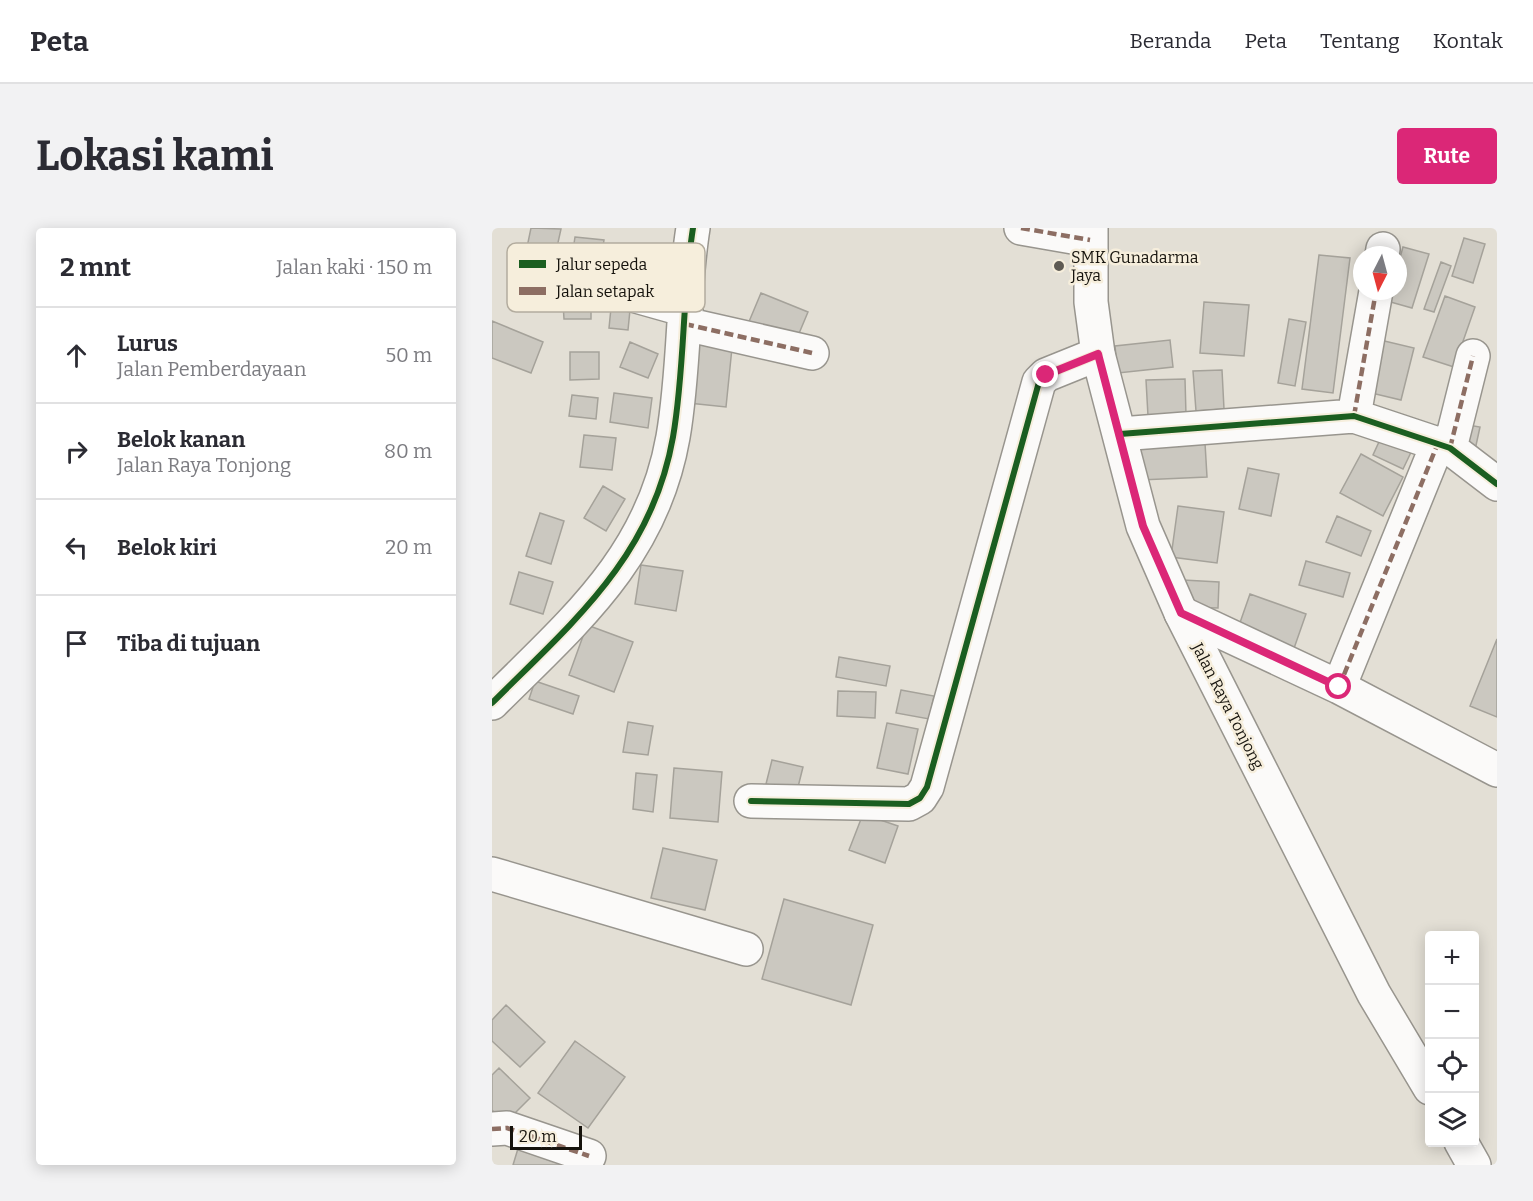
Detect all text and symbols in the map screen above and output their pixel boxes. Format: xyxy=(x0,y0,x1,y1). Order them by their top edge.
text: Peta xyxy=(30,25,89,58)
text: Beranda xyxy=(1130,28,1211,54)
text: Peta xyxy=(1244,28,1287,54)
text: Tentang xyxy=(1320,28,1400,54)
text: Kontak xyxy=(1433,28,1503,54)
button: Rute xyxy=(1397,128,1497,184)
text: Lokasi kami xyxy=(36,131,274,181)
legend xyxy=(507,243,705,312)
north arrow xyxy=(1353,246,1407,300)
place label: SMK Gunadarma Jaya xyxy=(1070,248,1199,285)
text: 2 mnt xyxy=(60,252,131,283)
text: Jalan kaki · 150 m xyxy=(276,255,432,279)
text: Jalur sepeda xyxy=(555,255,647,274)
marker: SMK Gunadarma Jaya xyxy=(1052,259,1066,273)
text: Jalan setapak xyxy=(555,282,654,301)
text: Lurus xyxy=(117,330,178,357)
icon: ahead xyxy=(60,339,93,372)
text: 50 m xyxy=(385,343,432,367)
text: Jalan Pemberdayaan xyxy=(117,357,306,381)
route end xyxy=(1032,361,1058,387)
text: Belok kanan xyxy=(117,426,245,453)
icon: right xyxy=(60,435,93,468)
text: 80 m xyxy=(384,439,432,463)
text: Jalan Raya Tonjong xyxy=(117,453,291,477)
icon: left xyxy=(60,531,93,564)
text: Belok kiri xyxy=(117,534,217,561)
text: 20 m xyxy=(385,535,432,559)
icon: arrive xyxy=(60,627,93,660)
text: Tiba di tujuan xyxy=(117,630,260,657)
street label: Jalan Raya Tonjong xyxy=(1187,639,1268,772)
route start xyxy=(1325,673,1351,699)
map controls xyxy=(1425,931,1479,1147)
button: + xyxy=(1425,931,1479,985)
button: − xyxy=(1425,985,1479,1039)
button: locate xyxy=(1425,1039,1479,1093)
button: layers xyxy=(1425,1093,1479,1147)
scale bar xyxy=(510,1123,582,1150)
text: 20 m xyxy=(519,1127,556,1146)

